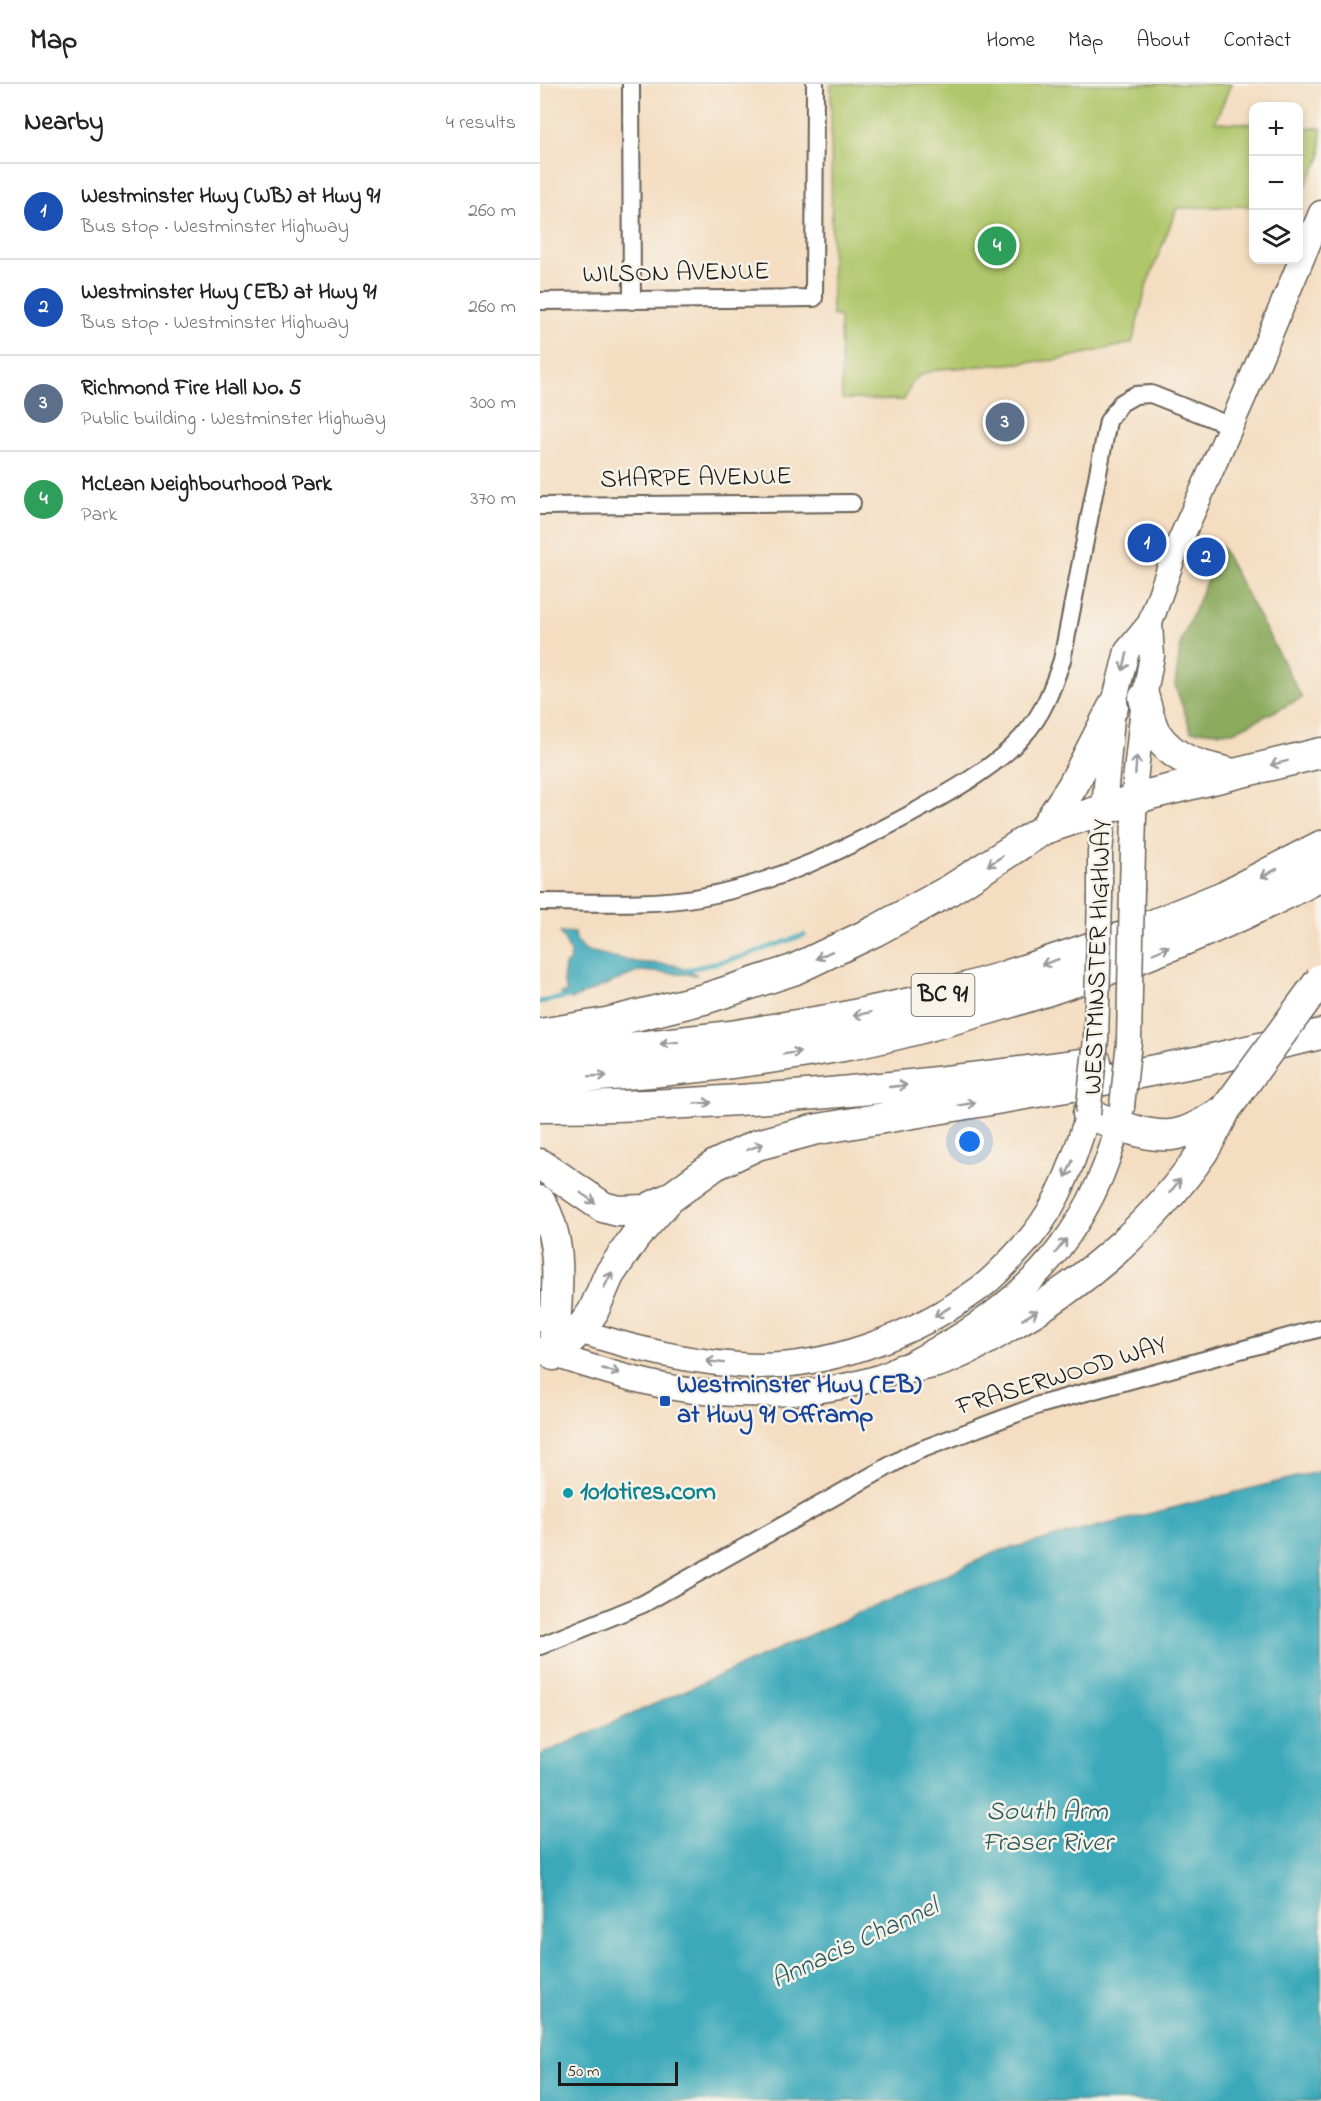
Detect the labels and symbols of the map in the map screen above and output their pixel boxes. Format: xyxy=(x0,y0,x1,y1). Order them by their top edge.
pin: 4 xyxy=(978,224,1016,268)
street label: WILSON AVENUE xyxy=(582,253,770,295)
pin: 3 xyxy=(986,400,1024,444)
street label: SHARPE AVENUE xyxy=(600,458,792,500)
pin: 1 xyxy=(1128,520,1166,566)
pin: 2 xyxy=(1186,534,1226,580)
one-way arrow xyxy=(1118,652,1130,671)
one-way arrow xyxy=(1131,756,1142,776)
one-way arrow xyxy=(1269,758,1288,770)
street label: WESTMINSTER HIGHWAY xyxy=(1075,818,1123,1096)
one-way arrow xyxy=(986,854,1003,867)
one-way arrow xyxy=(1261,867,1278,879)
one-way arrow xyxy=(1151,944,1170,955)
one-way arrow xyxy=(816,950,834,962)
one-way arrow xyxy=(1041,957,1060,968)
road number: BC 91 xyxy=(912,974,974,1016)
one-way arrow xyxy=(853,1008,872,1020)
one-way arrow xyxy=(660,1038,680,1049)
one-way arrow xyxy=(782,1048,801,1059)
one-way arrow xyxy=(588,1071,608,1082)
one-way arrow xyxy=(887,1080,907,1091)
one-way arrow xyxy=(693,1097,713,1108)
one-way arrow xyxy=(956,1098,976,1109)
your location xyxy=(955,1127,984,1156)
one-way arrow xyxy=(746,1140,764,1151)
one-way arrow xyxy=(1063,1160,1074,1178)
one-way arrow xyxy=(1169,1179,1182,1195)
one-way arrow xyxy=(579,1192,595,1204)
one-way arrow xyxy=(1054,1238,1067,1254)
one-way arrow xyxy=(602,1271,614,1289)
one-way arrow xyxy=(934,1306,951,1318)
one-way arrow xyxy=(1021,1308,1038,1320)
street label: FRASERWOOD WAY xyxy=(951,1327,1172,1427)
one-way arrow xyxy=(706,1357,725,1368)
one-way arrow xyxy=(601,1366,620,1377)
place label: Westminster Hwy (EB) at Hwy 91 Offramp xyxy=(677,1367,922,1435)
marker: Westminster Hwy (EB) at Hwy 91 Offramp xyxy=(658,1394,672,1408)
place label: 1010tires.com xyxy=(580,1474,716,1512)
marker: 1010tires.com xyxy=(561,1486,575,1500)
water label: South Arm Fraser River xyxy=(982,1793,1116,1863)
water label: Annacis Channel xyxy=(765,1887,948,2000)
scale bar xyxy=(558,2059,678,2086)

